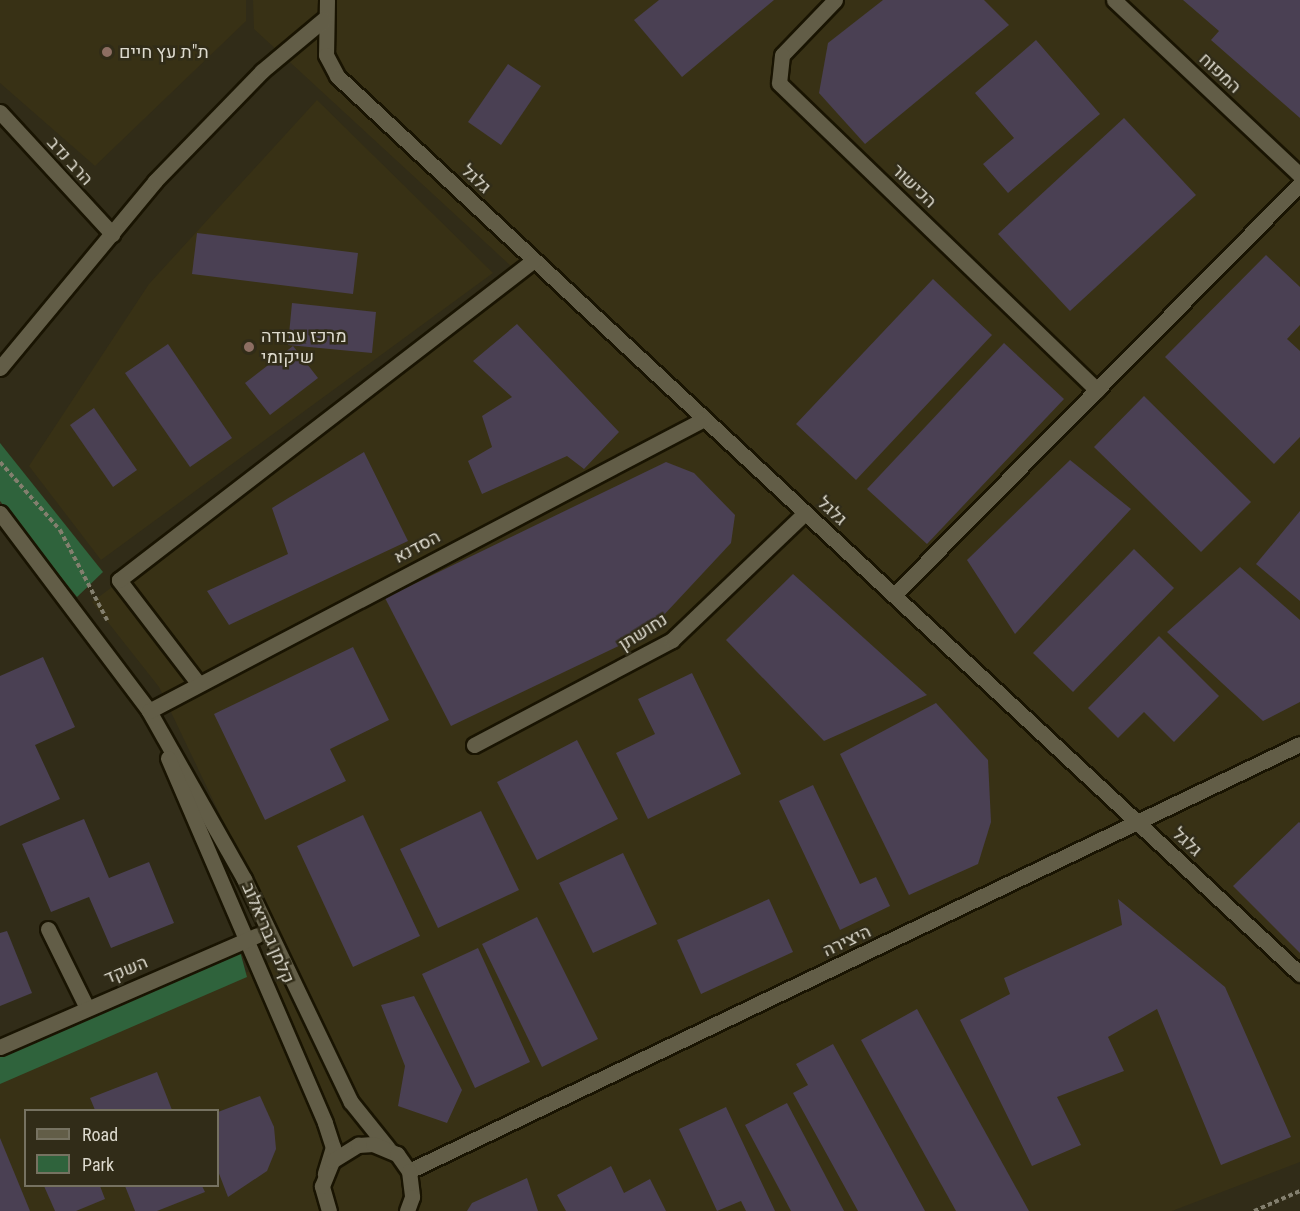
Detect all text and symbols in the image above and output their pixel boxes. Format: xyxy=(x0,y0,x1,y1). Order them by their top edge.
place label: ת"ת עץ חיים xyxy=(119,41,209,63)
marker: ת"ת עץ חיים xyxy=(100,45,114,59)
street label: המפוח xyxy=(1195,48,1245,98)
street label: הרב נדב xyxy=(42,132,98,190)
street label: הכישור xyxy=(887,159,941,213)
street label: גלגל xyxy=(457,160,495,198)
place label: מרכז עבודה שיקומי xyxy=(261,326,347,368)
marker: מרכז עבודה שיקומי xyxy=(242,340,256,354)
street label: גלגל xyxy=(813,492,851,530)
street label: הסדנא xyxy=(390,526,444,568)
street label: נחושתן xyxy=(615,609,671,655)
street label: גלגל xyxy=(1168,823,1206,861)
street label: קלמן גבריאלוב xyxy=(237,879,299,987)
street label: היצירה xyxy=(819,920,875,962)
street label: השקד xyxy=(101,951,151,989)
legend xyxy=(24,1109,219,1187)
text: Road xyxy=(82,1124,118,1145)
text: Park xyxy=(82,1154,114,1175)

